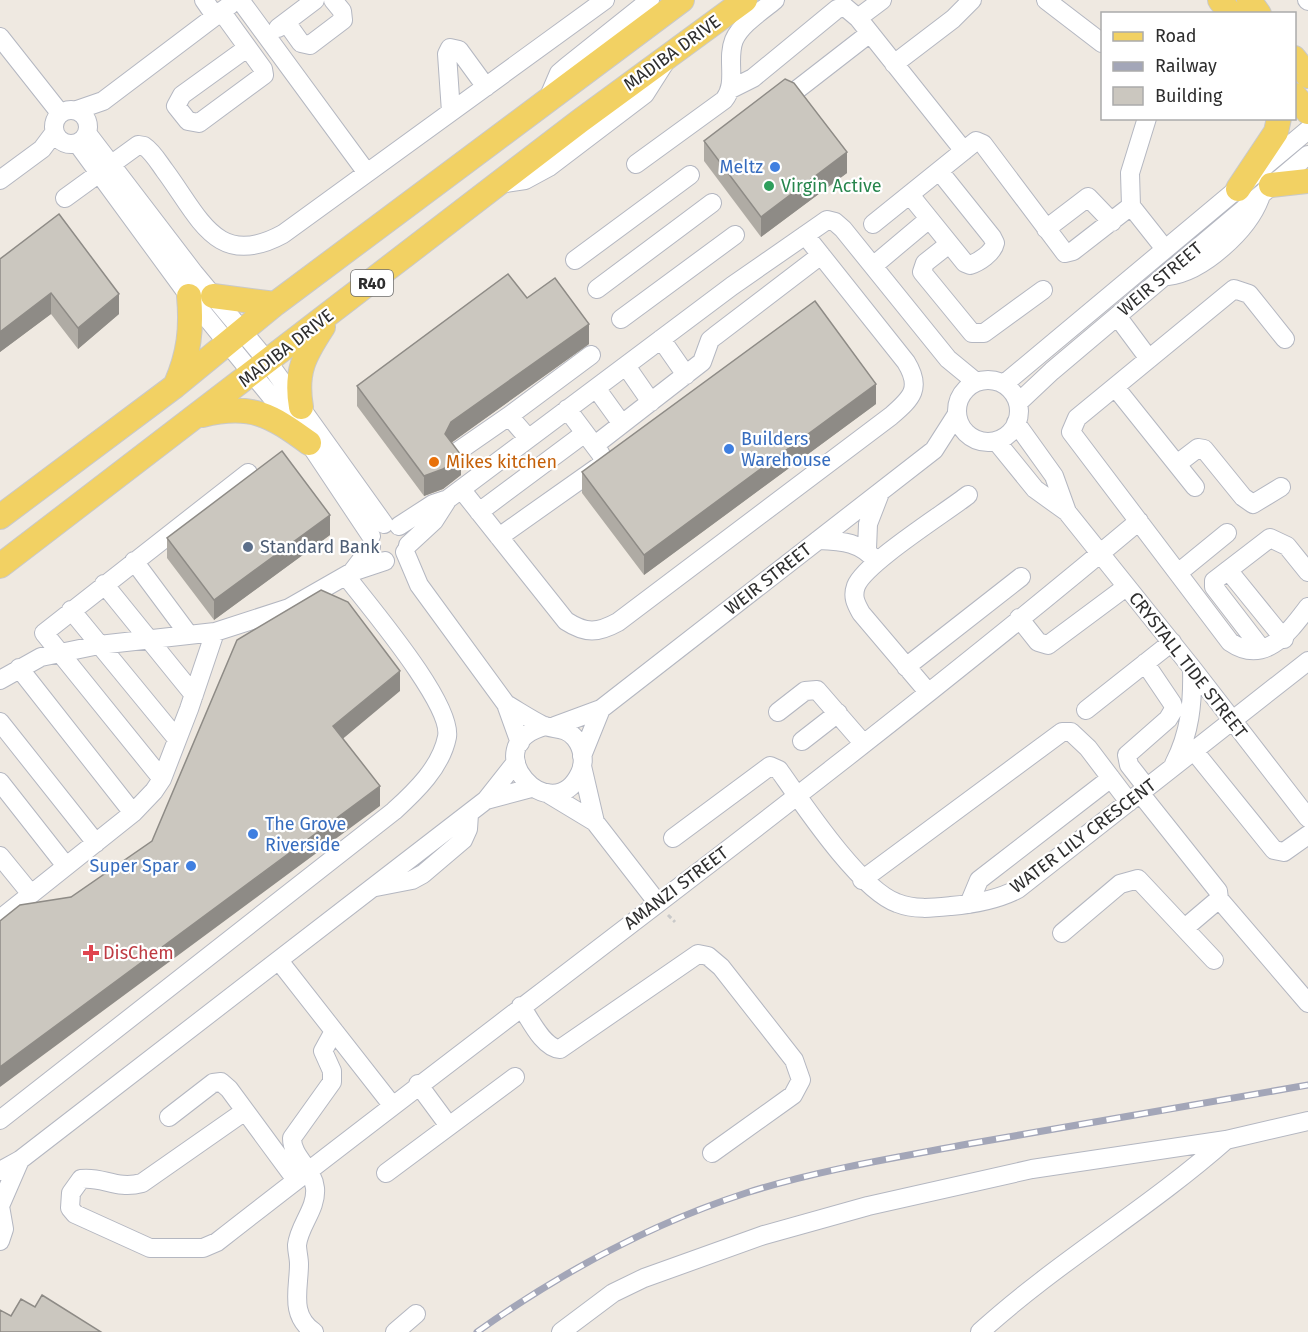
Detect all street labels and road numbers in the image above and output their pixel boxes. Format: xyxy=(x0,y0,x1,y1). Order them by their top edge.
street label: MADIBA DRIVE xyxy=(619,10,725,96)
street label: WEIR STREET xyxy=(1113,237,1207,321)
road number: R40 xyxy=(351,270,393,296)
street label: MADIBA DRIVE xyxy=(234,304,338,392)
street label: WEIR STREET xyxy=(720,538,816,620)
street label: CRYSTALL TIDE STREET xyxy=(1124,587,1252,743)
street label: WATER LILY CRESCENT xyxy=(1006,774,1161,898)
street label: AMANZI STREET xyxy=(620,841,733,934)

